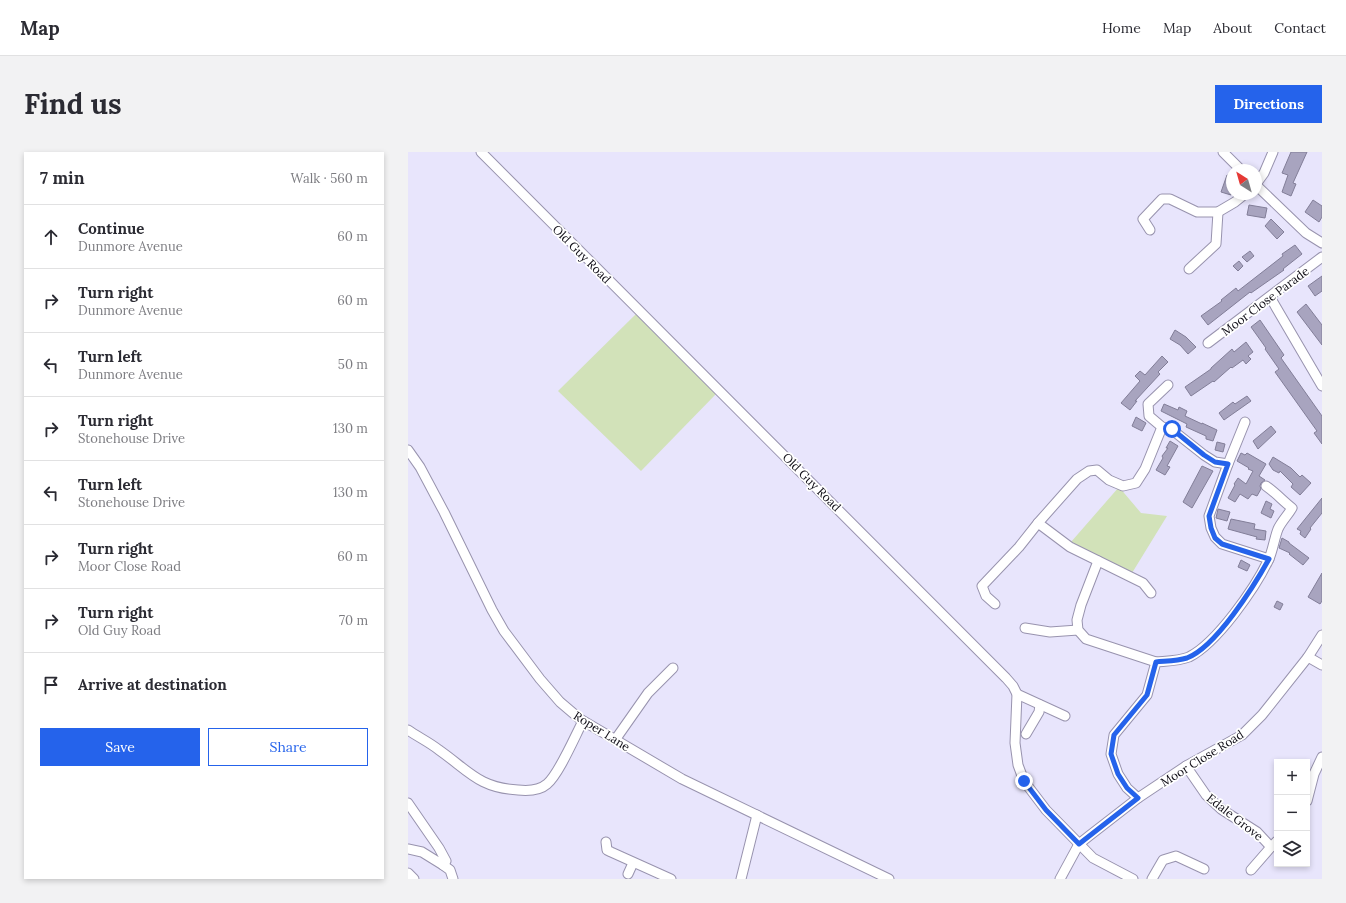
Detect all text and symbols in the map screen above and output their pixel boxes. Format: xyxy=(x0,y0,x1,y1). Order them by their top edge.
text: Map xyxy=(20,16,60,40)
text: Home xyxy=(1102,19,1141,37)
text: Map xyxy=(1163,19,1191,37)
text: About xyxy=(1213,19,1252,37)
text: Contact xyxy=(1274,19,1326,37)
button: Directions xyxy=(1215,85,1322,123)
text: Find us xyxy=(24,86,122,122)
north arrow xyxy=(1226,164,1262,200)
text: 7 min xyxy=(40,167,85,189)
text: Walk · 560 m xyxy=(291,170,368,187)
text: Continue xyxy=(78,219,144,238)
street label: Old Guy Road xyxy=(550,222,614,286)
icon: ahead xyxy=(40,226,62,248)
text: 60 m xyxy=(337,228,368,245)
text: Dunmore Avenue xyxy=(78,238,183,255)
street label: Moor Close Parade xyxy=(1218,263,1312,339)
text: Turn right xyxy=(78,283,154,302)
icon: right xyxy=(40,290,62,312)
text: 60 m xyxy=(337,292,368,309)
text: Dunmore Avenue xyxy=(78,302,183,319)
text: Turn left xyxy=(78,347,142,366)
icon: left xyxy=(40,354,62,376)
text: 50 m xyxy=(338,356,368,373)
text: Dunmore Avenue xyxy=(78,366,183,383)
text: Turn right xyxy=(78,411,154,430)
icon: right xyxy=(40,418,62,440)
text: 130 m xyxy=(333,420,368,437)
route start xyxy=(1163,420,1181,438)
text: Stonehouse Drive xyxy=(78,430,185,447)
street label: Old Guy Road xyxy=(780,450,844,514)
text: Turn left xyxy=(78,475,142,494)
icon: left xyxy=(40,482,62,504)
text: 130 m xyxy=(333,484,368,501)
text: Stonehouse Drive xyxy=(78,494,185,511)
text: Turn right xyxy=(78,539,154,558)
icon: right xyxy=(40,546,62,568)
text: 60 m xyxy=(337,548,368,565)
text: Moor Close Road xyxy=(78,558,181,575)
text: Turn right xyxy=(78,603,154,622)
icon: right xyxy=(40,610,62,632)
text: 70 m xyxy=(339,612,368,629)
text: Old Guy Road xyxy=(78,622,161,639)
icon: arrive xyxy=(40,674,62,696)
text: Arrive at destination xyxy=(78,675,227,694)
street label: Roper Lane xyxy=(571,708,633,754)
street label: Moor Close Road xyxy=(1158,726,1246,790)
button: Save xyxy=(40,728,200,766)
button: Share xyxy=(208,728,368,766)
map controls xyxy=(1274,759,1310,867)
button: + xyxy=(1274,759,1310,795)
route end xyxy=(1015,772,1033,790)
street label: Edale Grove xyxy=(1204,790,1267,844)
button: − xyxy=(1274,795,1310,831)
button: layers xyxy=(1274,831,1310,867)

